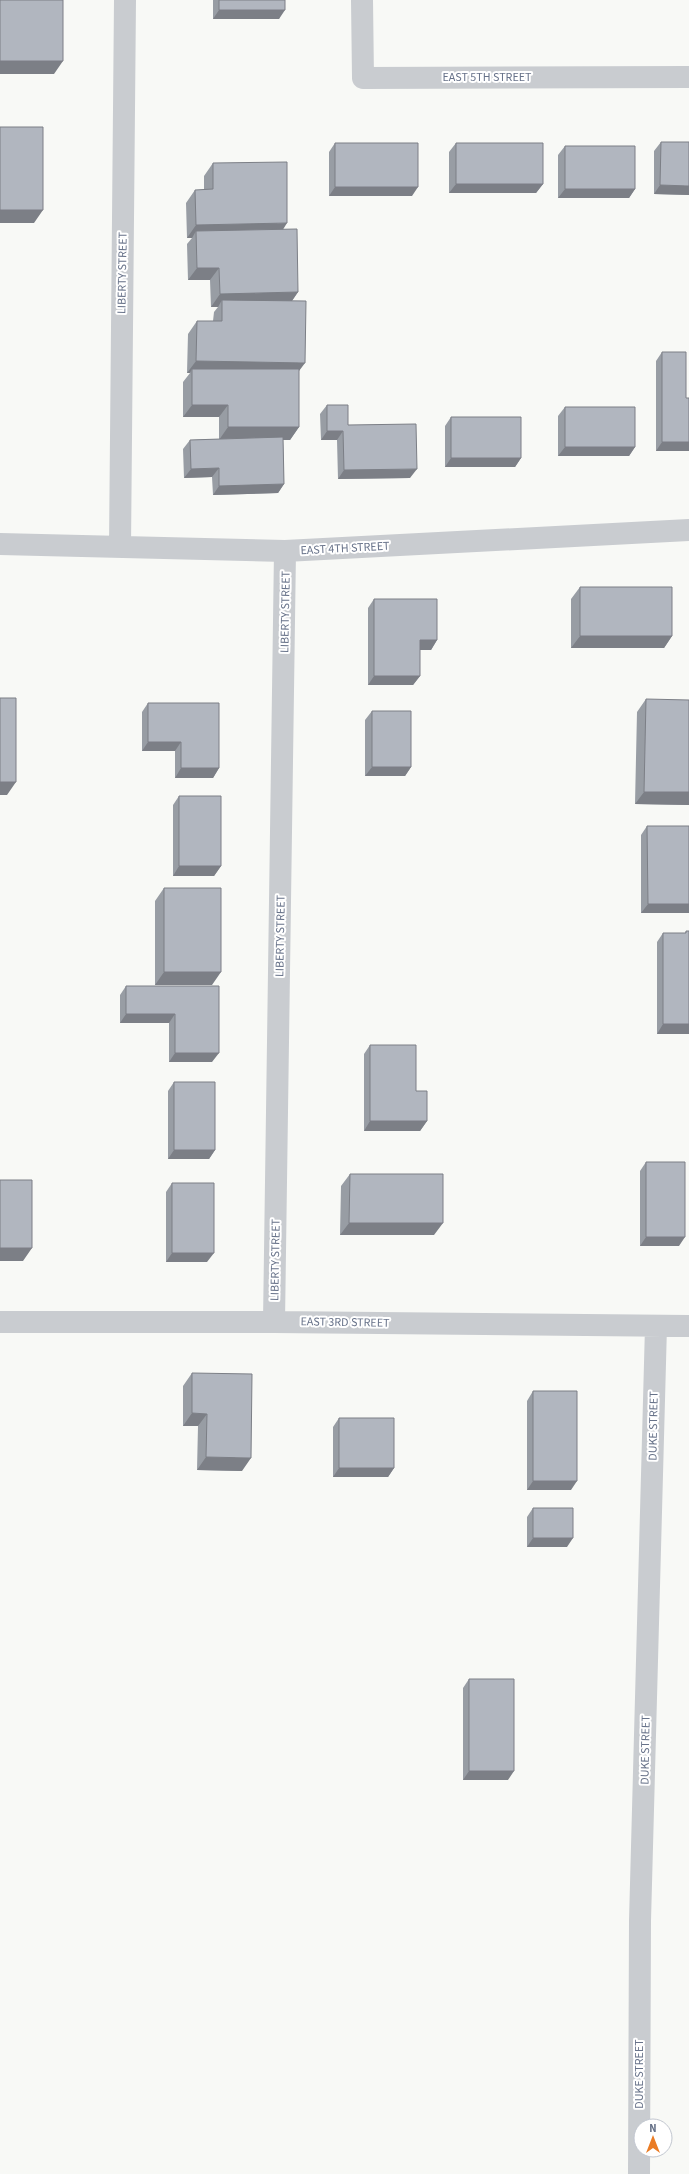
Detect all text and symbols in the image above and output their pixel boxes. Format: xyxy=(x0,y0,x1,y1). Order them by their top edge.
street label: EAST 5TH STREET xyxy=(443,69,532,86)
street label: LIBERTY STREET xyxy=(113,231,132,314)
street label: EAST 4TH STREET xyxy=(300,538,390,559)
street label: LIBERTY STREET xyxy=(276,570,295,653)
street label: LIBERTY STREET xyxy=(271,894,290,977)
street label: LIBERTY STREET xyxy=(266,1218,285,1301)
street label: EAST 3RD STREET xyxy=(300,1313,390,1332)
street label: DUKE STREET xyxy=(644,1391,663,1461)
street label: DUKE STREET xyxy=(636,1715,655,1785)
street label: DUKE STREET xyxy=(631,2039,648,2109)
north arrow xyxy=(633,2118,673,2158)
text: N xyxy=(649,2121,657,2136)

